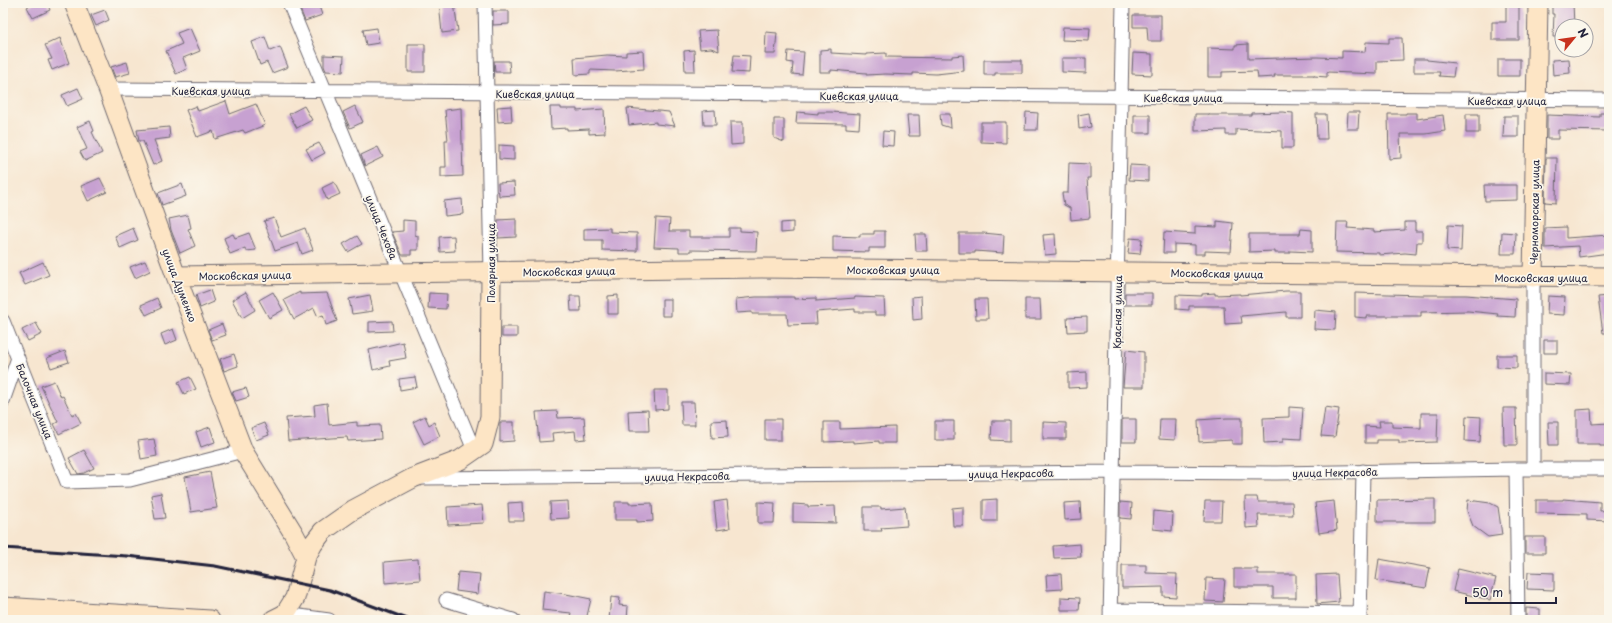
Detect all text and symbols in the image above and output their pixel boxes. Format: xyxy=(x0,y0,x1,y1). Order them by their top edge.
north arrow xyxy=(1554,18,1594,58)
text: N xyxy=(1574,25,1593,41)
street label: Киевская улица xyxy=(171,83,251,98)
street label: Киевская улица xyxy=(495,86,575,101)
street label: Киевская улица xyxy=(819,88,899,103)
street label: Киевская улица xyxy=(1143,90,1223,105)
street label: Киевская улица xyxy=(1467,93,1547,108)
street label: Черноморская улица xyxy=(1526,159,1542,265)
street label: улица Чехова xyxy=(362,193,402,262)
street label: Полярная улица xyxy=(483,222,498,303)
street label: улица Думенко xyxy=(159,246,201,324)
street label: Московская улица xyxy=(847,262,940,277)
street label: Московская улица xyxy=(522,263,616,279)
street label: Московская улица xyxy=(1170,265,1264,281)
street label: Московская улица xyxy=(198,267,292,283)
street label: Московская улица xyxy=(1495,270,1588,285)
street label: Красная улица xyxy=(1109,274,1125,349)
street label: Балочная улица xyxy=(13,361,57,442)
street label: улица Некрасова xyxy=(1292,464,1379,480)
street label: улица Некрасова xyxy=(968,465,1055,481)
street label: улица Некрасова xyxy=(644,468,731,484)
scale bar xyxy=(1466,579,1556,605)
text: 50 m xyxy=(1472,583,1503,601)

